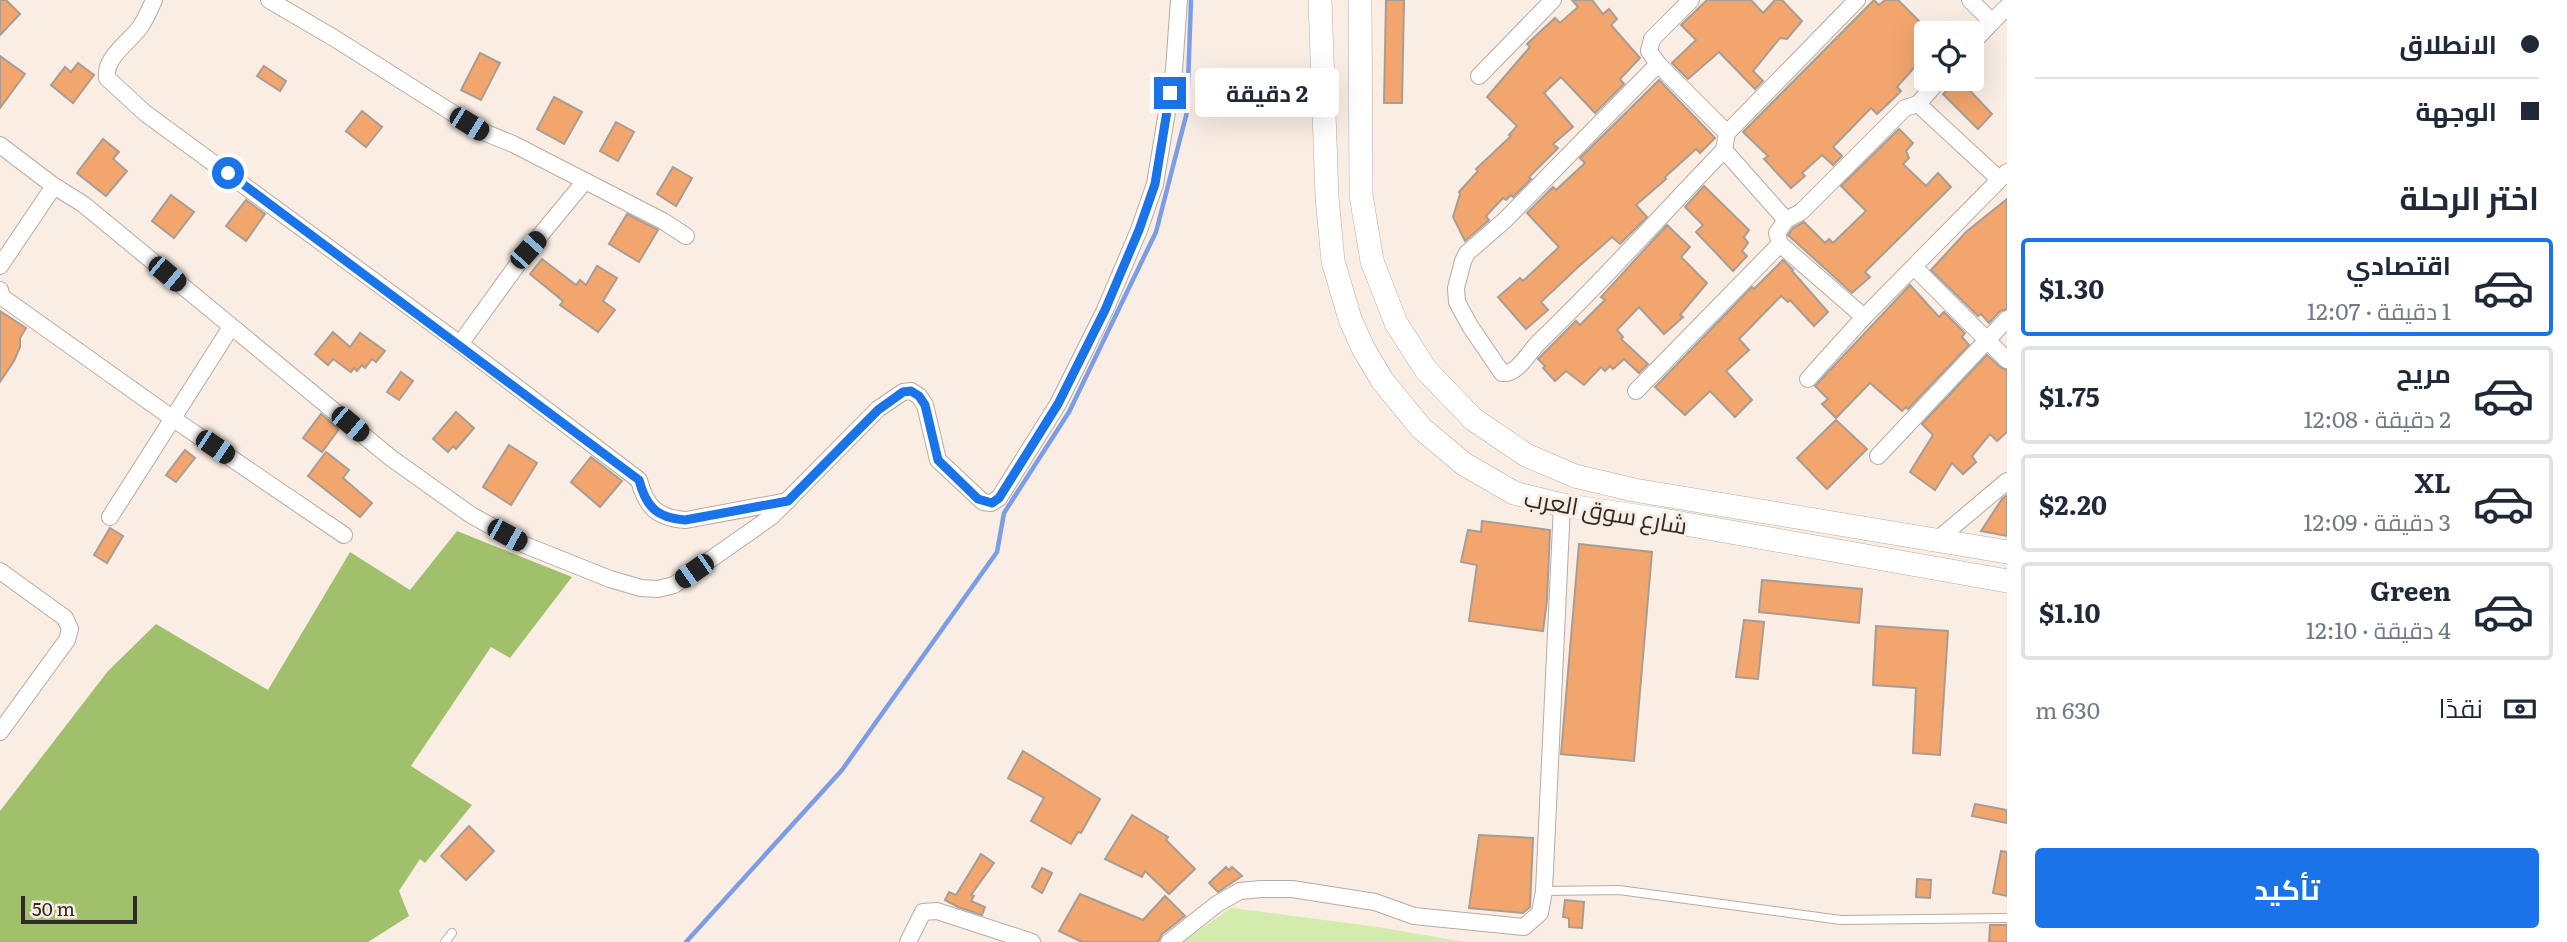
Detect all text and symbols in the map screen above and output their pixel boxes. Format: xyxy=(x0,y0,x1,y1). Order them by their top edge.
map controls xyxy=(1914,21,1984,91)
button: locate xyxy=(1914,21,1984,91)
text: الانطلاق xyxy=(2399,23,2497,62)
callout: 2 دقيقة xyxy=(1194,68,1338,118)
text: 2 دقيقة xyxy=(1226,75,1308,109)
route end xyxy=(1154,77,1186,109)
text: الوجهة xyxy=(2416,90,2497,129)
car xyxy=(446,104,493,144)
route start xyxy=(212,157,244,189)
text: اختر الرحلة xyxy=(2400,172,2539,220)
car xyxy=(507,227,550,273)
text: اقتصادي xyxy=(2346,244,2451,283)
car xyxy=(145,252,190,296)
icon: car xyxy=(2472,256,2535,319)
text: $1.30 xyxy=(2039,268,2104,307)
text: 1 دقيقة · 12:07 xyxy=(2307,293,2451,327)
text: مريح xyxy=(2396,352,2451,391)
icon: car xyxy=(2472,364,2535,427)
text: $1.75 xyxy=(2039,376,2100,415)
text: 2 دقيقة · 12:08 xyxy=(2303,401,2451,435)
car xyxy=(328,402,373,446)
car xyxy=(192,427,239,467)
text: XL xyxy=(2414,462,2451,501)
icon: car xyxy=(2472,472,2535,535)
street label: شارع سوق العرب xyxy=(1522,478,1690,543)
text: $2.20 xyxy=(2039,484,2107,523)
text: 3 دقيقة · 12:09 xyxy=(2303,504,2451,538)
car xyxy=(484,516,531,554)
car xyxy=(671,550,718,592)
text: Green xyxy=(2370,570,2451,609)
icon: car xyxy=(2472,580,2535,643)
text: $1.10 xyxy=(2039,592,2101,631)
text: 4 دقيقة · 12:10 xyxy=(2306,612,2451,646)
text: نقدًا xyxy=(2439,687,2483,726)
icon: cash xyxy=(2501,690,2539,728)
text: 630 m xyxy=(2035,692,2100,726)
button: تأكيد xyxy=(2035,848,2539,928)
scale bar xyxy=(21,893,136,925)
text: 50 m xyxy=(32,894,75,922)

